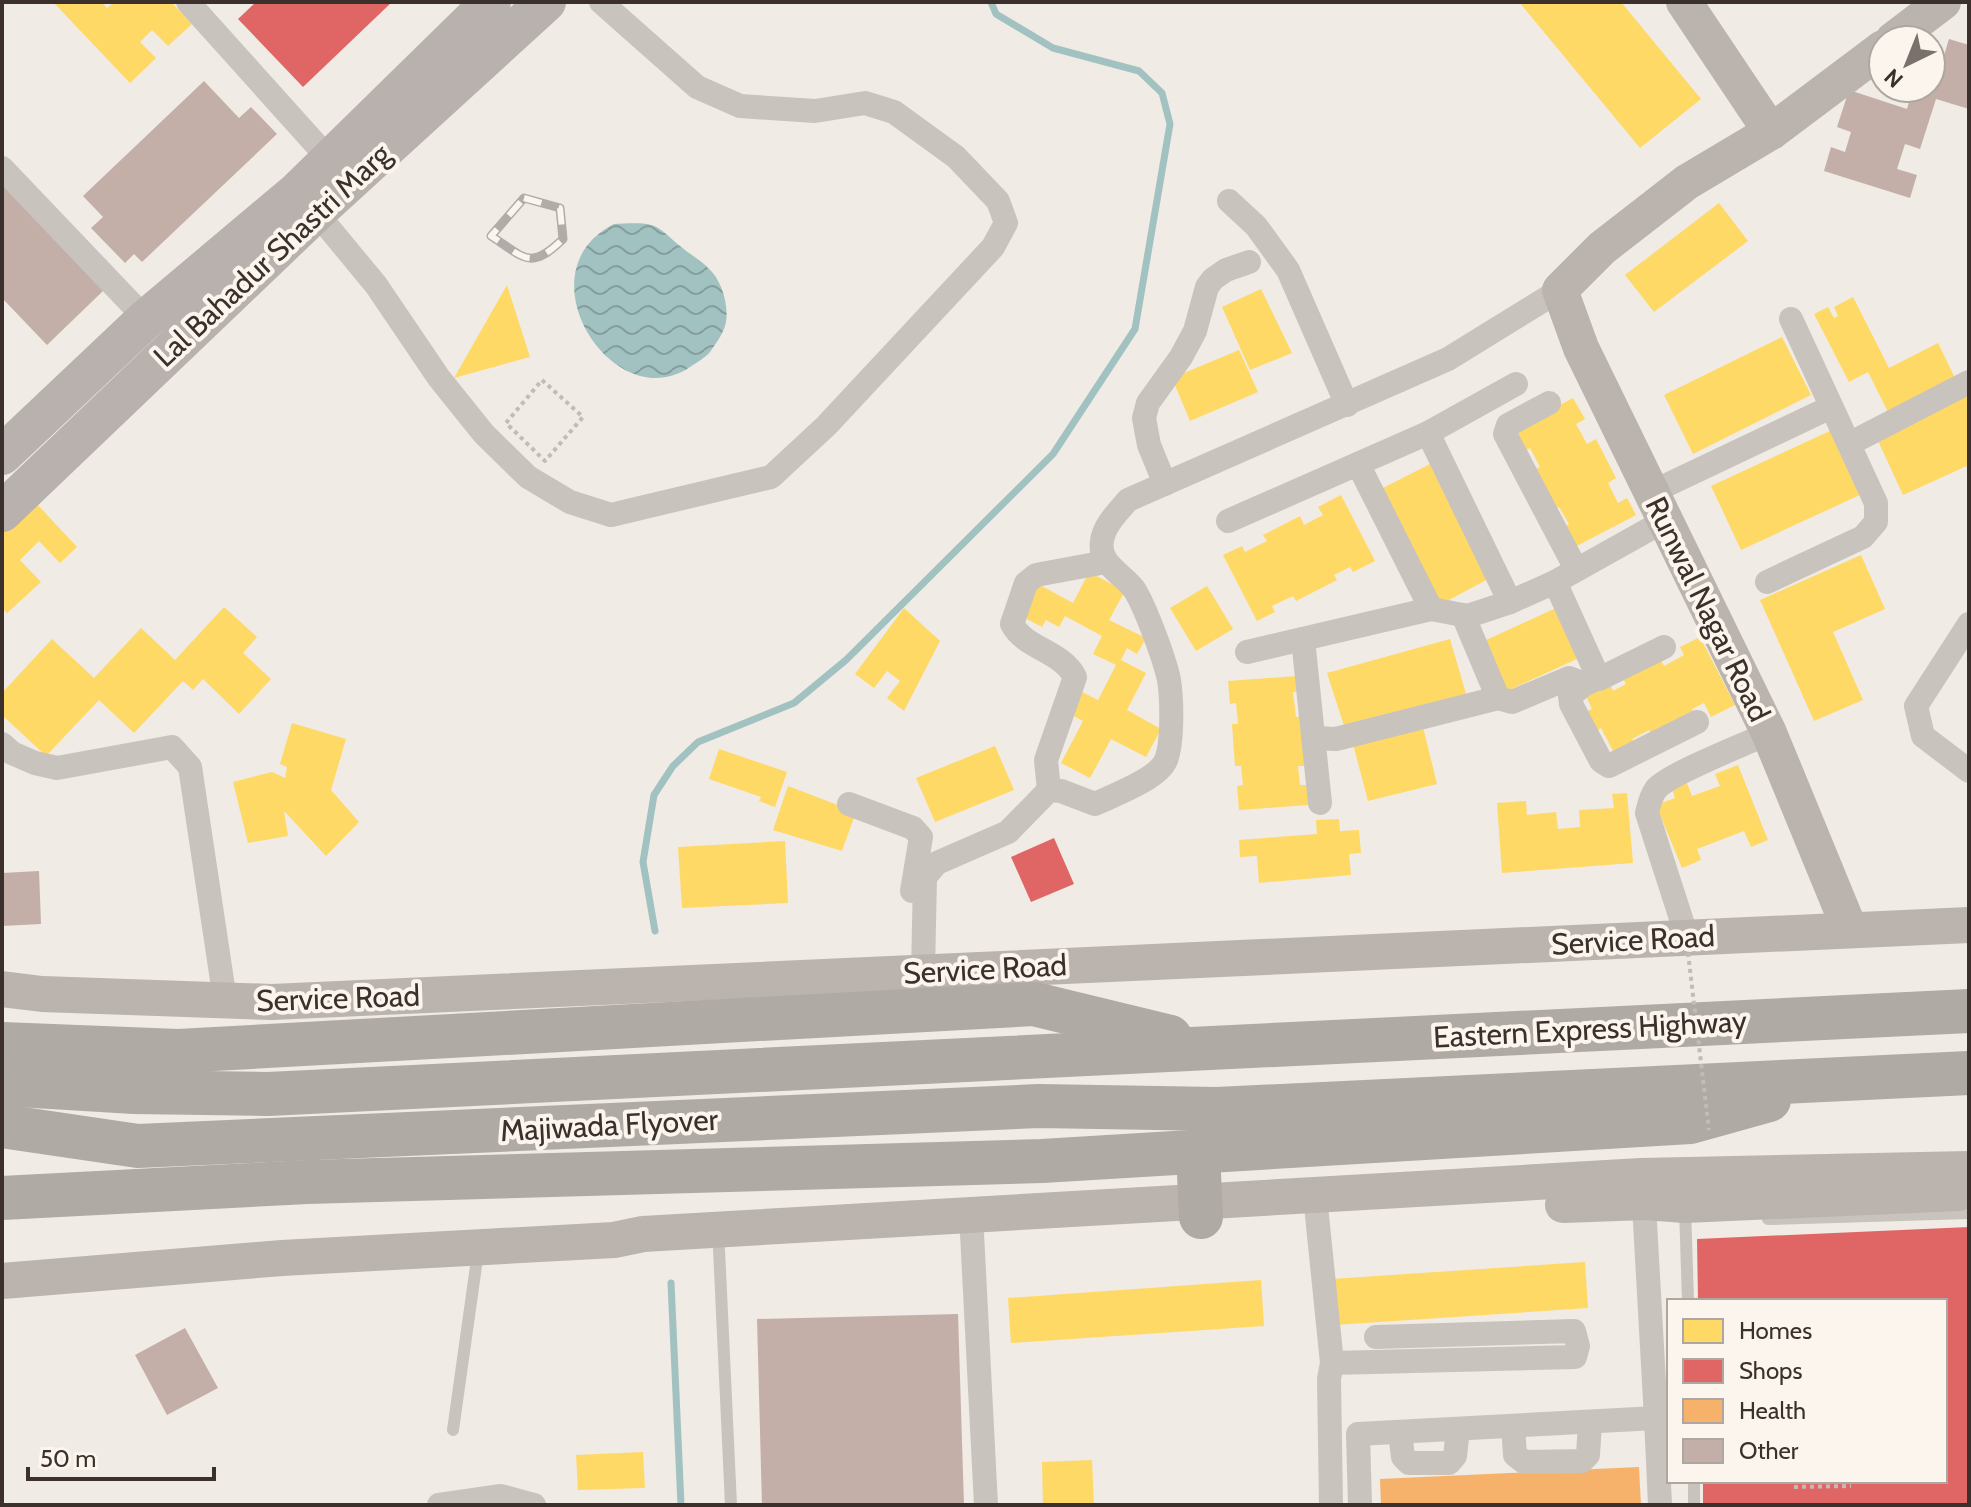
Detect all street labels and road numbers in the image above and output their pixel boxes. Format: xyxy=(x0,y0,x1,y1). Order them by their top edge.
street label: Lal Bahadur Shastri Marg xyxy=(146,135,399,375)
street label: Runwal Nagar Road xyxy=(1638,490,1778,728)
street label: Service Road xyxy=(1550,917,1716,963)
street label: Service Road xyxy=(902,946,1068,992)
street label: Service Road xyxy=(255,977,421,1019)
street label: Eastern Express Highway xyxy=(1432,1002,1748,1056)
street label: Majiwada Flyover xyxy=(499,1101,719,1149)

